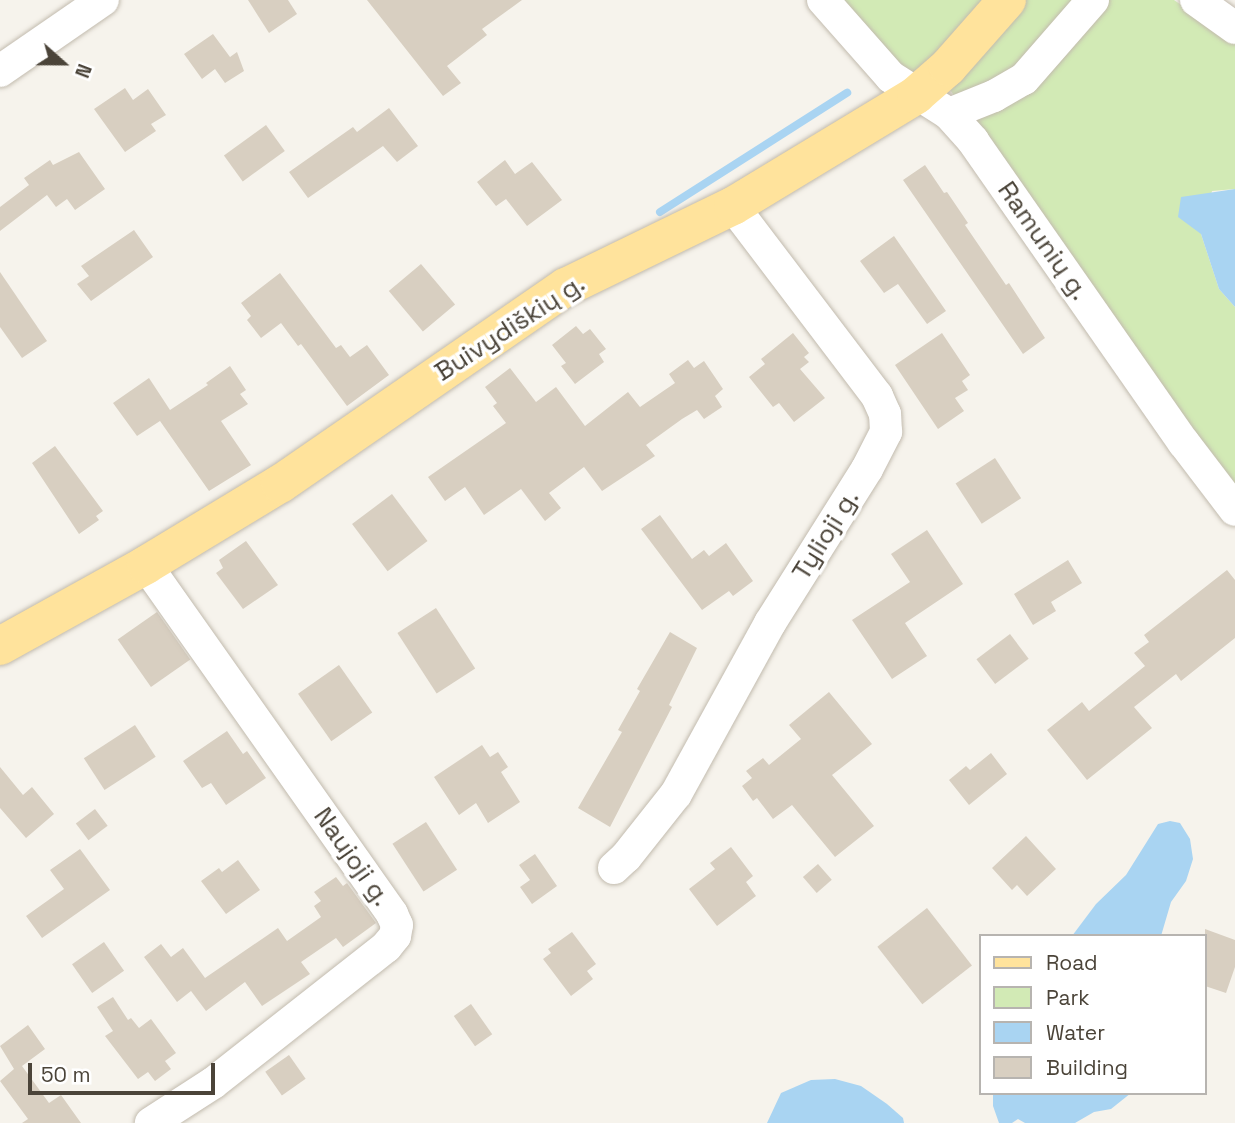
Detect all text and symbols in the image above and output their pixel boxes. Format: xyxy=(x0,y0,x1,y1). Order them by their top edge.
north arrow xyxy=(28,28,98,98)
text: N xyxy=(69,60,97,81)
street label: Ramunių g. xyxy=(991,176,1095,306)
street label: Buivydiškių g. xyxy=(429,268,591,388)
street label: Tylioji g. xyxy=(786,484,866,586)
street label: Naujoji g. xyxy=(307,802,397,912)
legend xyxy=(979,934,1207,1095)
text: Road xyxy=(1046,949,1098,976)
text: Park xyxy=(1046,984,1090,1011)
text: Water xyxy=(1046,1019,1105,1046)
scale bar xyxy=(32,1050,219,1094)
text: Building xyxy=(1046,1054,1128,1081)
text: 50 m xyxy=(41,1061,91,1088)

